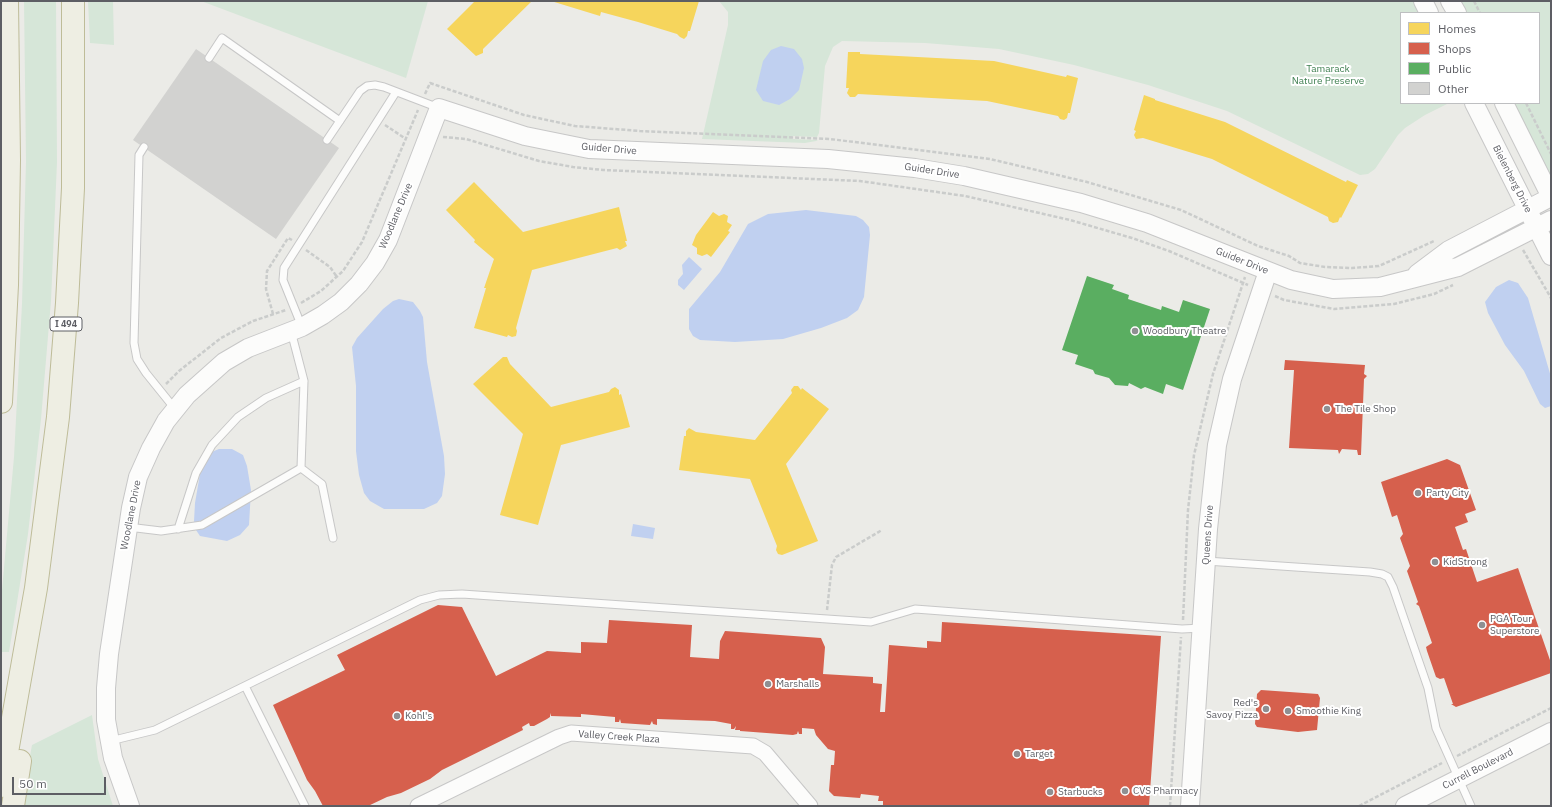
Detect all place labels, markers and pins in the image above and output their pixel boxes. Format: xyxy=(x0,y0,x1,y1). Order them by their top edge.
place label: Woodbury Theatre xyxy=(1143,325,1226,337)
marker: Woodbury Theatre xyxy=(1130,326,1140,336)
place label: The Tile Shop xyxy=(1335,403,1396,415)
marker: The Tile Shop xyxy=(1322,404,1332,414)
place label: Party City xyxy=(1426,487,1469,499)
marker: Party City xyxy=(1413,488,1423,498)
place label: KidStrong xyxy=(1443,556,1487,568)
marker: KidStrong xyxy=(1430,557,1440,567)
place label: PGA Tour Superstore xyxy=(1490,613,1539,636)
marker: PGA Tour Superstore xyxy=(1477,620,1487,630)
place label: Marshalls xyxy=(776,678,819,690)
marker: Marshalls xyxy=(763,679,773,689)
place label: Red's Savoy Pizza xyxy=(1206,697,1258,720)
marker: Red's Savoy Pizza xyxy=(1261,704,1271,714)
place label: Smoothie King xyxy=(1296,705,1361,717)
marker: Smoothie King xyxy=(1283,706,1293,716)
place label: Kohl's xyxy=(405,710,432,722)
marker: Kohl's xyxy=(392,711,402,721)
place label: Target xyxy=(1025,748,1053,760)
marker: Target xyxy=(1012,749,1022,759)
place label: CVS Pharmacy xyxy=(1133,785,1198,797)
place label: Starbucks xyxy=(1058,786,1103,798)
marker: CVS Pharmacy xyxy=(1120,786,1130,796)
marker: Starbucks xyxy=(1045,787,1055,797)

